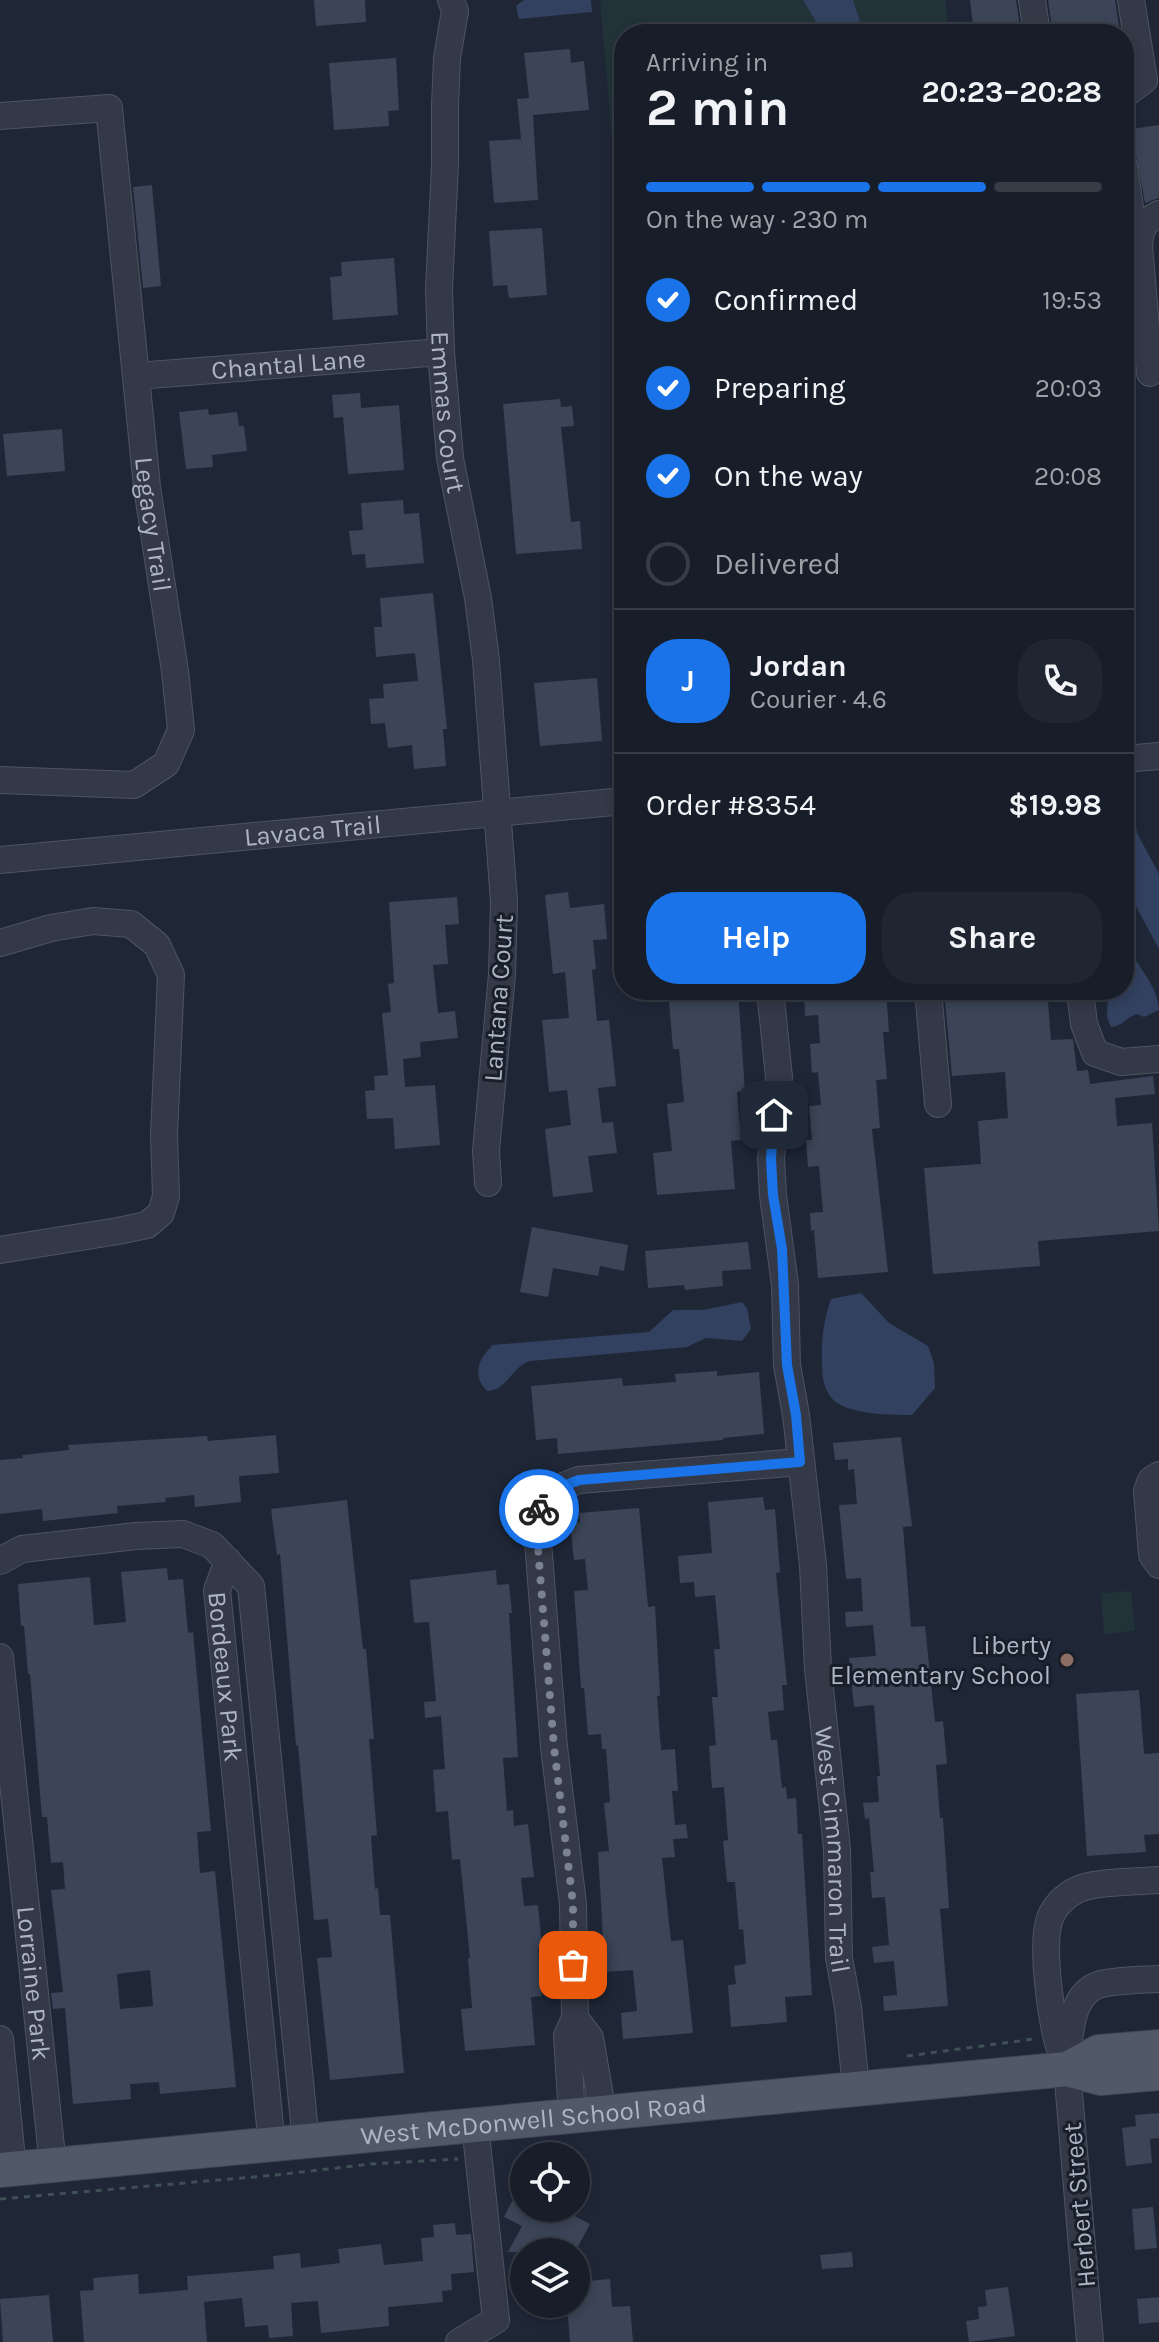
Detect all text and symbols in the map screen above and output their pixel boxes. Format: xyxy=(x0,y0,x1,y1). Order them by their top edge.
text: Arriving in xyxy=(646,47,768,78)
text: 20:23–20:28 xyxy=(921,74,1102,110)
text: 2 min xyxy=(646,77,789,138)
text: On the way · 230 m xyxy=(646,204,868,235)
icon: check xyxy=(646,278,690,322)
text: Confirmed xyxy=(714,282,858,318)
text: 19:53 xyxy=(1042,285,1102,316)
street label: Emmas Court xyxy=(424,331,472,496)
street label: Chantal Lane xyxy=(210,343,367,386)
icon: check xyxy=(646,366,690,410)
text: Preparing xyxy=(714,370,846,406)
text: 20:03 xyxy=(1035,373,1102,404)
icon: check xyxy=(646,454,690,498)
street label: Legacy Trail xyxy=(128,455,178,594)
text: On the way xyxy=(714,458,863,494)
text: 20:08 xyxy=(1034,461,1102,492)
text: Delivered xyxy=(714,546,841,582)
button: phone xyxy=(1018,639,1102,723)
text: Jordan xyxy=(750,648,847,684)
text: J xyxy=(681,663,695,699)
text: Courier · 4.6 xyxy=(750,684,887,715)
text: Order #8354 xyxy=(646,787,816,823)
text: $19.98 xyxy=(1008,787,1102,823)
street label: Lavaca Trail xyxy=(243,809,383,853)
button: Help xyxy=(646,892,866,984)
button: Share xyxy=(882,892,1102,984)
street label: Lantana Court xyxy=(477,913,520,1083)
pin xyxy=(740,1081,808,1149)
icon: home xyxy=(752,1093,796,1137)
courier xyxy=(499,1469,579,1549)
icon: bike xyxy=(517,1487,561,1531)
street label: Bordeaux Park xyxy=(201,1590,249,1763)
place label: Liberty Elementary School xyxy=(830,1630,1051,1691)
marker: Liberty Elementary School xyxy=(1058,1651,1076,1669)
street label: West Cimmaron Trail xyxy=(808,1725,856,1976)
street label: Lorraine Park xyxy=(10,1904,57,2062)
pin xyxy=(539,1931,607,1999)
icon: bag xyxy=(551,1943,595,1987)
street label: West McDonwell School Road xyxy=(359,2088,708,2152)
street label: Herbert Street xyxy=(1057,2121,1102,2289)
map controls xyxy=(510,2142,590,2318)
button: locate xyxy=(510,2142,590,2222)
button: layers xyxy=(510,2238,590,2318)

